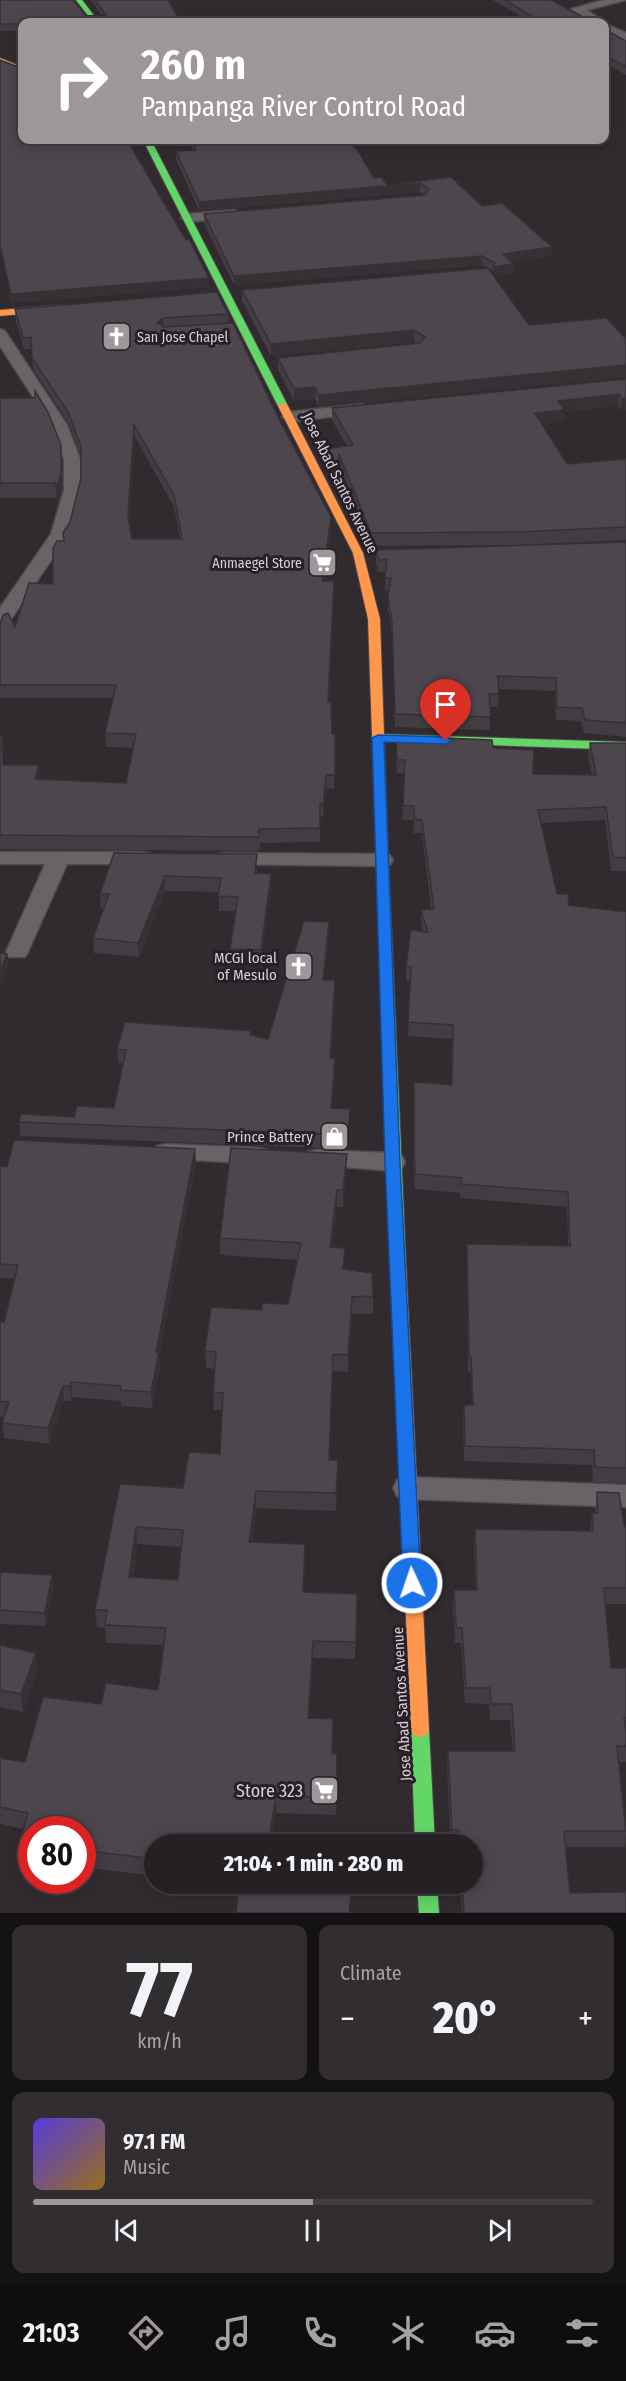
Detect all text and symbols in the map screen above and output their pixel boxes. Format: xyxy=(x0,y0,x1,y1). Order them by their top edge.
text: 260 m xyxy=(141,40,246,90)
icon: right xyxy=(42,42,120,120)
text: Pampanga River Control Road xyxy=(141,91,466,123)
church icon: San Jose Chapel xyxy=(100,321,132,353)
place label: San Jose Chapel xyxy=(137,329,228,346)
street label: Jose Abad Santos Avenue xyxy=(298,410,382,556)
supermarket icon: Anmaegel Store xyxy=(307,547,339,579)
place label: Anmaegel Store xyxy=(212,555,302,572)
pin xyxy=(420,679,471,741)
icon: arrive xyxy=(429,688,462,721)
place label: MCGI local of Mesulo xyxy=(214,949,277,984)
church icon: MCGI local of Mesulo xyxy=(282,951,314,983)
shop icon: Prince Battery xyxy=(318,1121,350,1153)
place label: Prince Battery xyxy=(227,1128,313,1146)
position arrow xyxy=(380,1551,444,1615)
street label: Jose Abad Santos Avenue xyxy=(389,1627,415,1781)
supermarket icon: Store 323 xyxy=(308,1775,340,1807)
place label: Store 323 xyxy=(236,1780,303,1802)
speed limit sign: 80 xyxy=(18,1816,96,1894)
text: 21:04 · 1 min · 280 m xyxy=(224,1850,403,1877)
text: 77 xyxy=(126,1943,193,2037)
text: Climate xyxy=(340,1961,402,1985)
text: 20° xyxy=(433,1991,500,2045)
text: − xyxy=(340,1999,355,2039)
text: + xyxy=(578,1999,593,2039)
text: km/h xyxy=(137,2029,182,2053)
text: 97.1 FM xyxy=(123,2128,185,2155)
text: Music xyxy=(123,2155,170,2179)
icon: previous xyxy=(110,2214,143,2247)
icon: pause xyxy=(296,2214,329,2247)
icon: next xyxy=(483,2214,516,2247)
icon: directions xyxy=(125,2312,167,2354)
icon: music xyxy=(212,2312,254,2354)
icon: phone xyxy=(299,2312,341,2354)
icon: climate xyxy=(387,2312,429,2354)
icon: car xyxy=(474,2312,516,2354)
icon: filters xyxy=(561,2312,603,2354)
text: 21:03 xyxy=(23,2317,80,2349)

